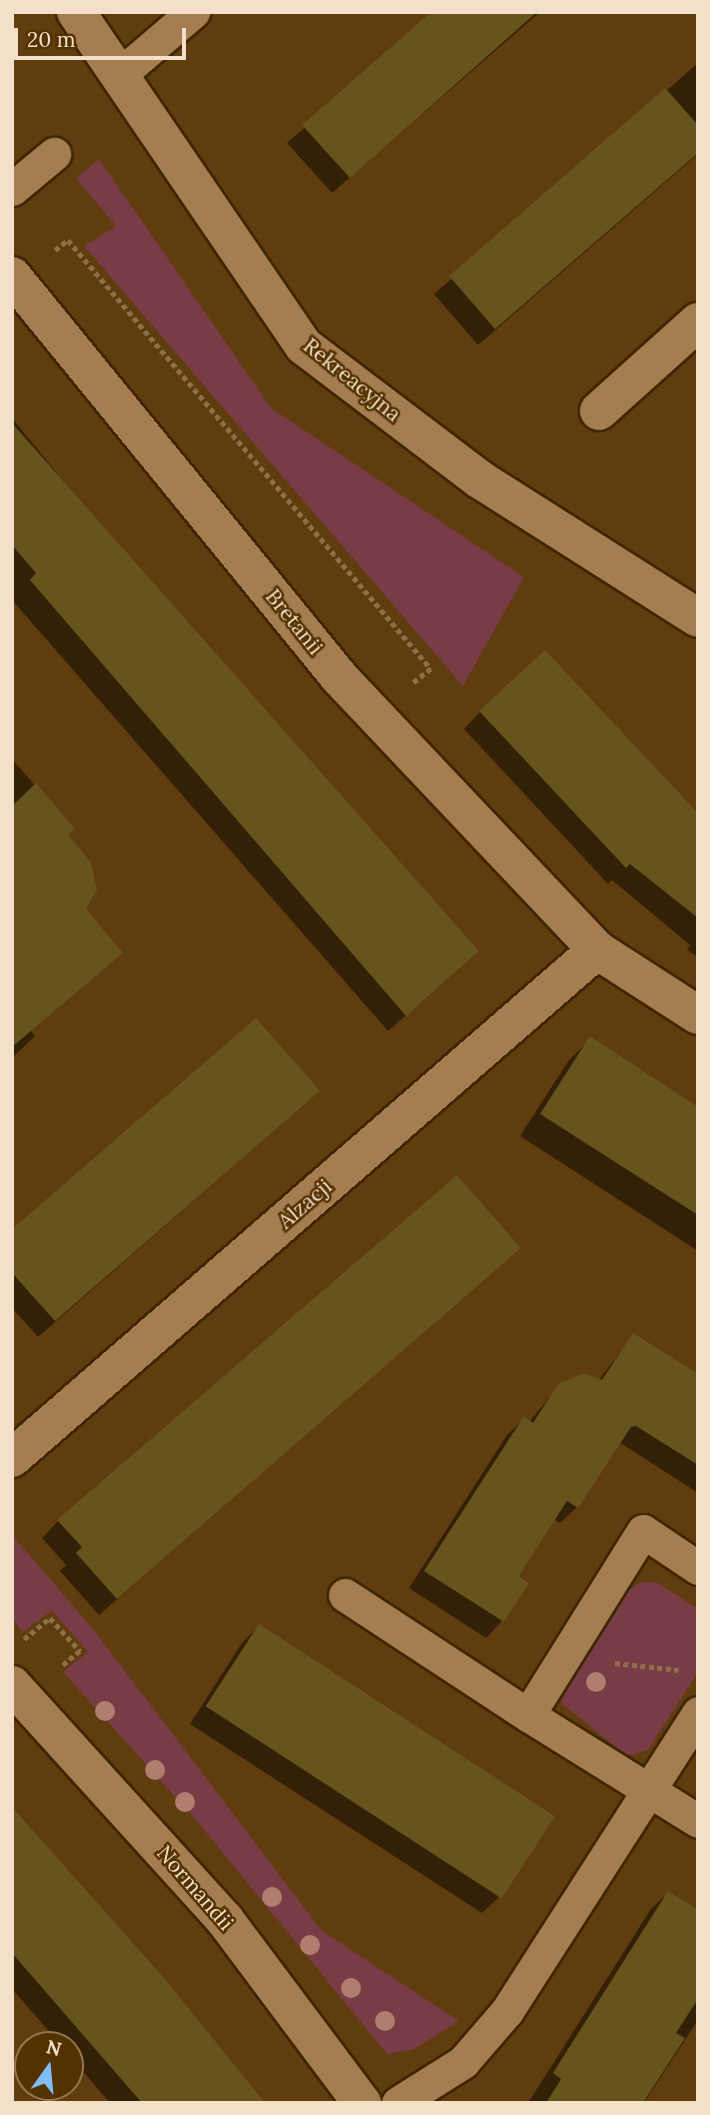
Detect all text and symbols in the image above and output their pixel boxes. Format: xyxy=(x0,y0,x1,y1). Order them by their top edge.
scale bar xyxy=(18,14,189,58)
text: 20 m xyxy=(27,26,76,53)
street label: Rekreacyjna xyxy=(298,333,406,427)
street label: Bretanii xyxy=(260,584,328,660)
street label: Alzacji xyxy=(273,1174,337,1234)
street label: Normandii xyxy=(151,1841,239,1935)
north arrow xyxy=(14,2031,84,2101)
text: N xyxy=(44,2034,64,2061)

